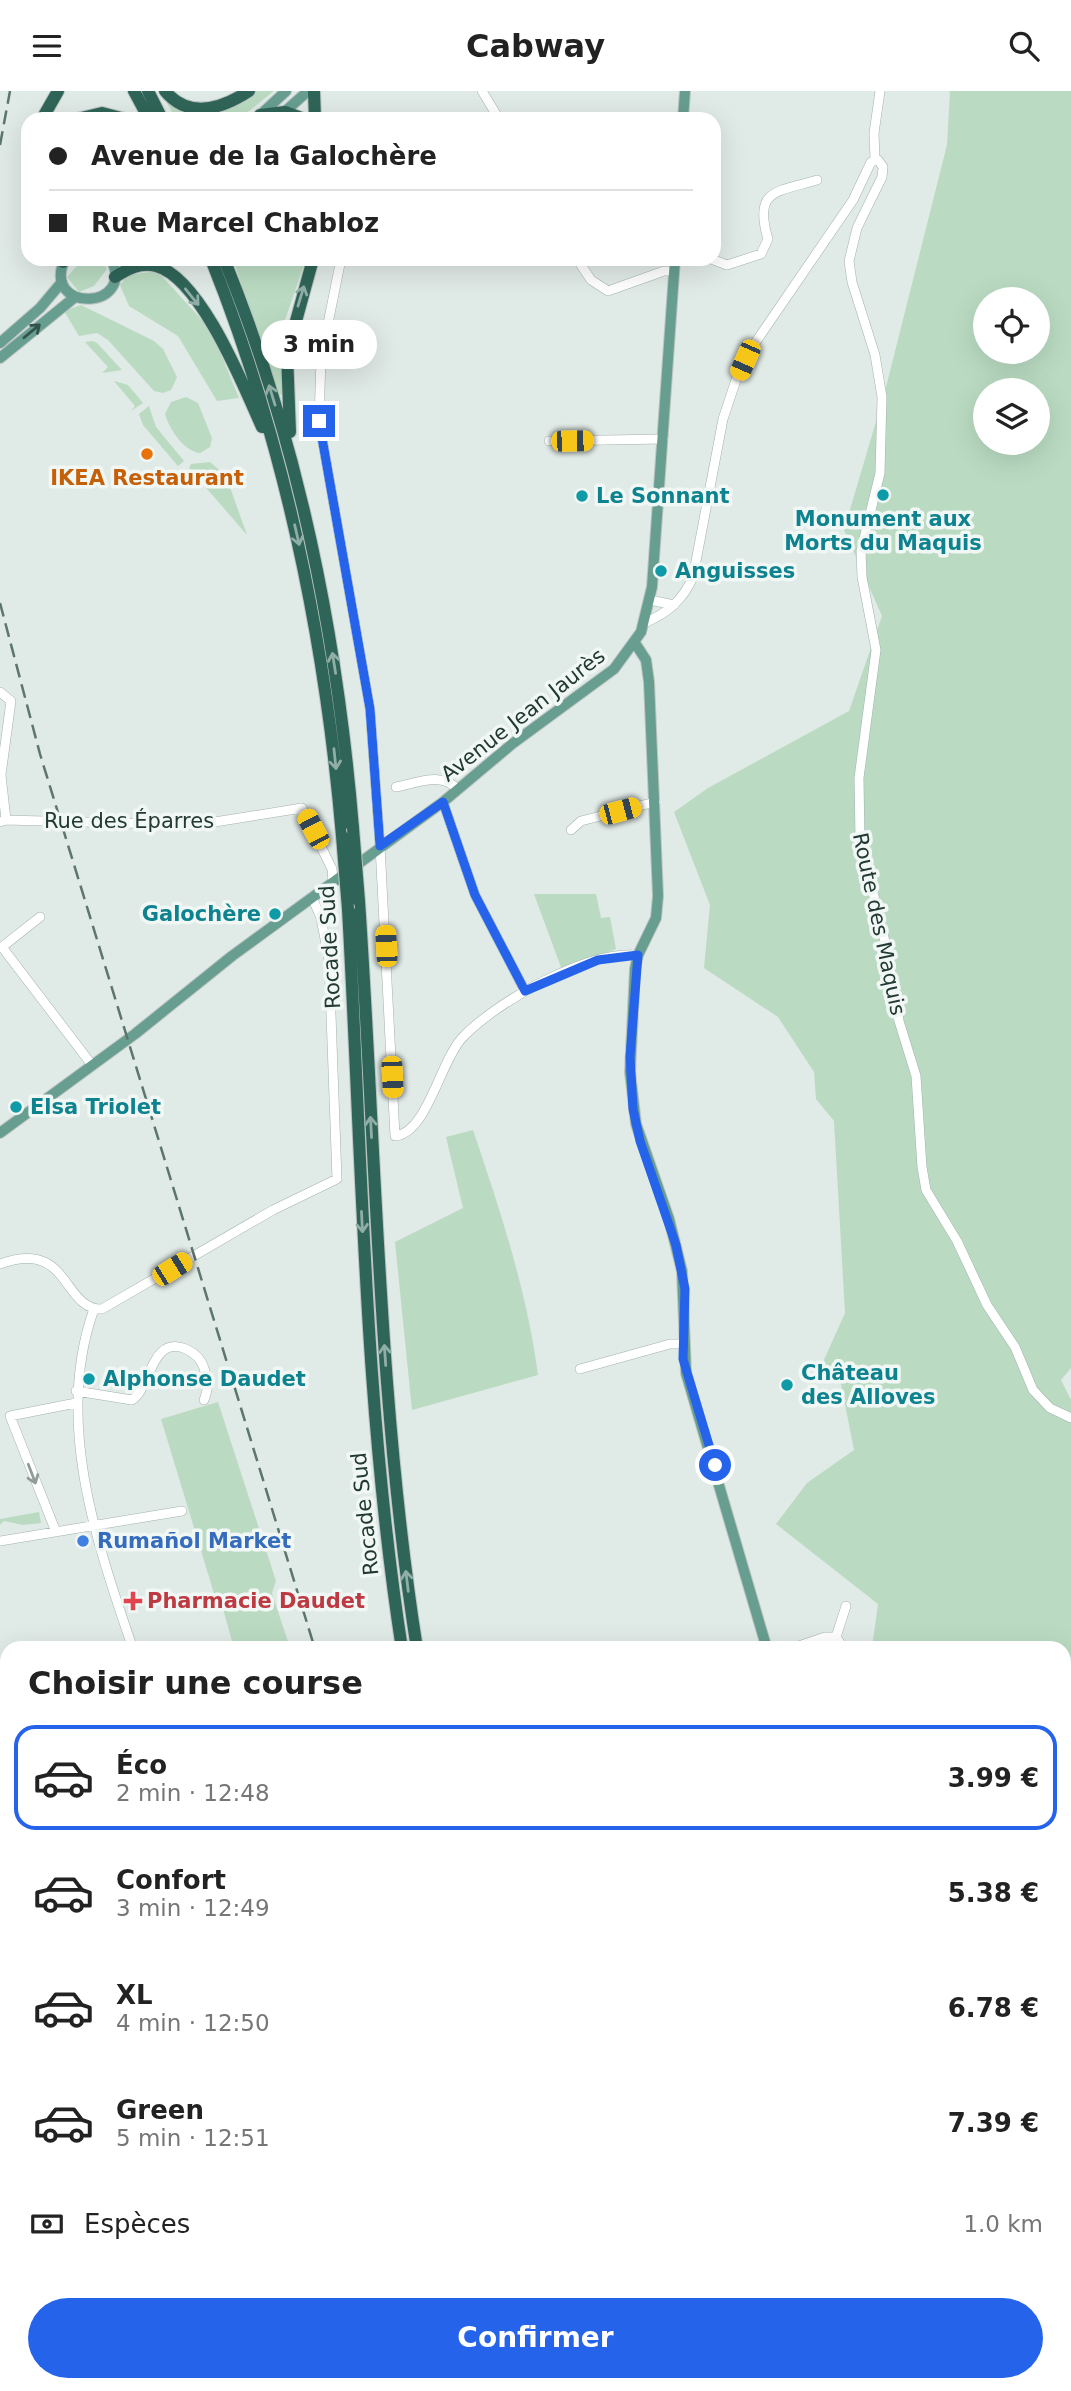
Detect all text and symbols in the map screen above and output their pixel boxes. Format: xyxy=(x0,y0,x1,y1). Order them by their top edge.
icon: menu xyxy=(28,27,66,65)
text: Cabway xyxy=(466,27,605,65)
icon: search xyxy=(1005,27,1043,65)
text: Avenue de la Galochère xyxy=(91,141,437,171)
text: Rue Marcel Chabloz xyxy=(91,208,379,238)
one-way arrow xyxy=(295,286,308,308)
map controls xyxy=(973,287,1050,455)
button: locate xyxy=(973,287,1050,364)
one-way arrow xyxy=(184,288,200,306)
callout: 3 min xyxy=(261,320,377,369)
one-way arrow xyxy=(22,323,40,339)
text: 3 min xyxy=(283,331,355,357)
car xyxy=(727,337,764,383)
button: layers xyxy=(973,378,1050,455)
one-way arrow xyxy=(265,385,277,407)
route end xyxy=(303,405,335,437)
car xyxy=(551,430,594,452)
marker: IKEA Restaurant xyxy=(139,446,155,462)
place label: IKEA Restaurant xyxy=(50,466,244,490)
place label: Le Sonnant xyxy=(596,484,730,508)
marker: Monument aux Morts du Maquis xyxy=(875,487,891,503)
marker: Le Sonnant xyxy=(574,488,590,504)
place label: Monument aux Morts du Maquis xyxy=(784,507,982,555)
one-way arrow xyxy=(291,523,304,546)
place label: Anguisses xyxy=(675,559,795,583)
marker: Anguisses xyxy=(653,563,669,579)
street label: Avenue Jean Jaurès xyxy=(436,644,610,786)
one-way arrow xyxy=(327,652,340,675)
one-way arrow xyxy=(328,748,341,770)
car xyxy=(597,795,644,827)
car xyxy=(294,806,333,852)
street label: Rue des Éparres xyxy=(44,808,214,833)
street label: Route des Maquis xyxy=(848,831,910,1017)
street label: Rocade Sud xyxy=(315,885,345,1009)
place label: Galochère xyxy=(142,902,261,926)
marker: Galochère xyxy=(267,906,283,922)
car xyxy=(375,924,398,968)
car xyxy=(381,1055,404,1099)
place label: Elsa Triolet xyxy=(30,1095,161,1119)
marker: Elsa Triolet xyxy=(8,1099,24,1115)
one-way arrow xyxy=(364,1117,377,1139)
one-way arrow xyxy=(356,1210,369,1233)
car xyxy=(149,1249,196,1289)
one-way arrow xyxy=(378,1344,391,1366)
place label: Château des Alloves xyxy=(801,1361,936,1409)
place label: Alphonse Daudet xyxy=(103,1367,306,1391)
marker: Alphonse Daudet xyxy=(81,1371,97,1387)
marker: Château des Alloves xyxy=(779,1377,795,1393)
route start xyxy=(699,1449,731,1481)
street label: Rocade Sud xyxy=(347,1451,383,1577)
one-way arrow xyxy=(27,1463,40,1485)
place label: Rumañol Market xyxy=(97,1529,291,1553)
marker: Rumañol Market xyxy=(75,1533,91,1549)
one-way arrow xyxy=(401,1570,414,1593)
place label: Pharmacie Daudet xyxy=(147,1589,365,1613)
marker: Pharmacie Daudet xyxy=(125,1593,141,1609)
text: Choisir une course xyxy=(28,1664,363,1702)
icon: car xyxy=(32,1746,95,1809)
text: Éco xyxy=(116,1750,167,1780)
text: 3.99 € xyxy=(948,1763,1039,1793)
text: 2 min · 12:48 xyxy=(116,1780,270,1806)
icon: car xyxy=(32,1861,95,1924)
text: Confort xyxy=(116,1865,226,1895)
text: 5.38 € xyxy=(948,1878,1039,1908)
text: 3 min · 12:49 xyxy=(116,1895,270,1921)
icon: car xyxy=(32,1976,95,2039)
text: XL xyxy=(116,1980,153,2010)
text: 6.78 € xyxy=(948,1993,1039,2023)
text: 4 min · 12:50 xyxy=(116,2010,270,2036)
icon: car xyxy=(32,2091,95,2154)
text: Green xyxy=(116,2095,204,2125)
text: 7.39 € xyxy=(948,2108,1039,2138)
text: 5 min · 12:51 xyxy=(116,2125,270,2151)
icon: cash xyxy=(28,2205,66,2243)
text: Espèces xyxy=(84,2209,190,2239)
text: 1.0 km xyxy=(963,2211,1043,2237)
button: Confirmer xyxy=(28,2298,1043,2378)

